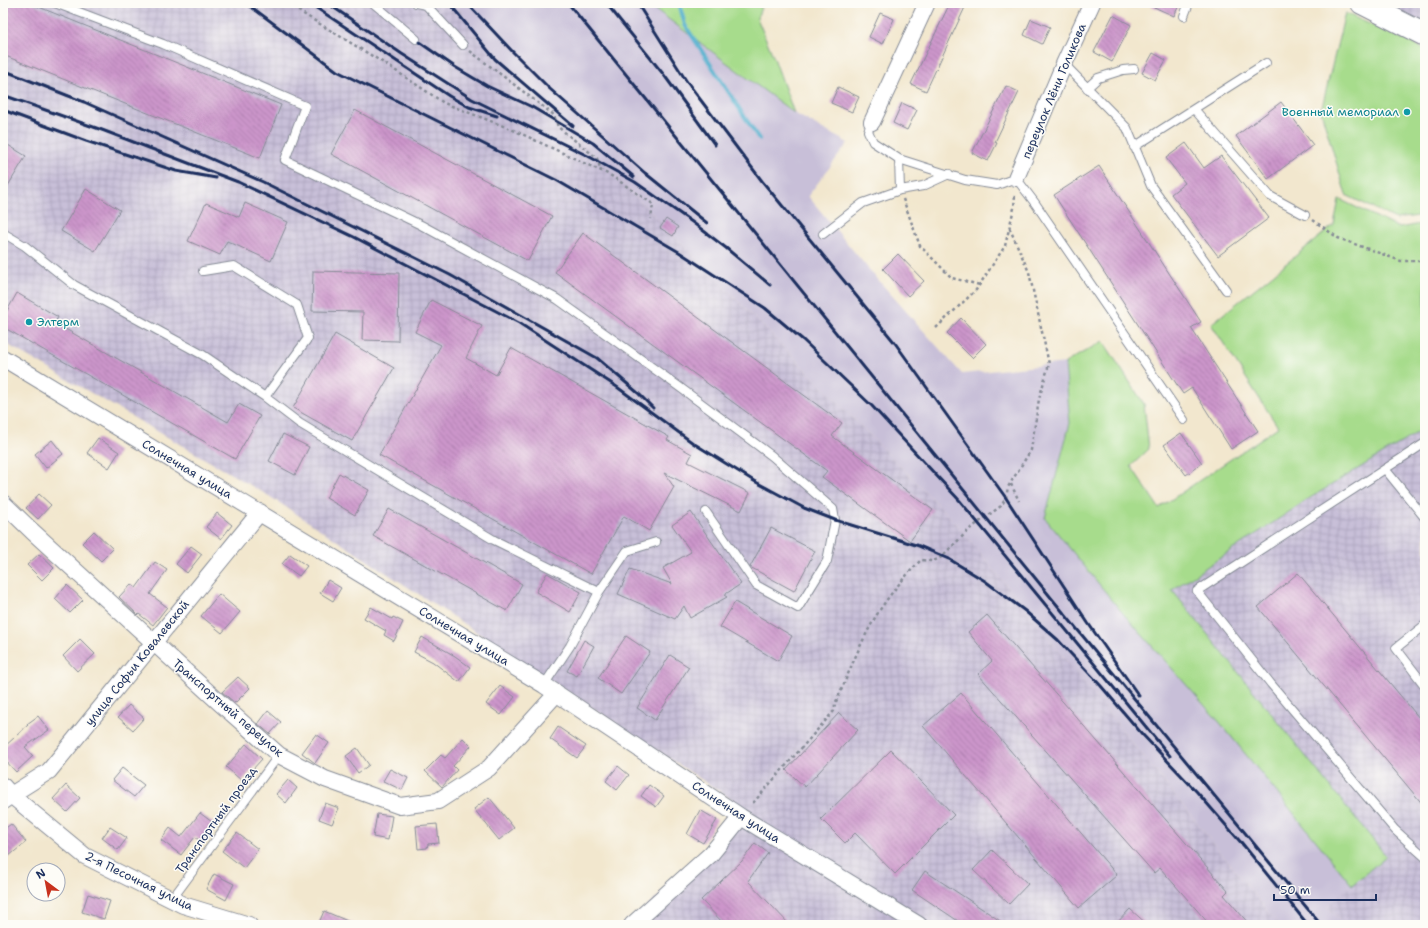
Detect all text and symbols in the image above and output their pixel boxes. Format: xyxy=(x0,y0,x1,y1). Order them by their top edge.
street label: переулок Лёни Голикова xyxy=(1018,20,1090,161)
place label: Военный мемориал xyxy=(1282,104,1399,120)
marker: Военный мемориал xyxy=(1402,107,1412,117)
place label: Элтерм xyxy=(37,314,79,330)
marker: Элтерм xyxy=(24,317,34,327)
street label: Солнечная улица xyxy=(139,436,235,502)
street label: улица Софьи Ковалевской xyxy=(81,597,193,729)
street label: Солнечная улица xyxy=(416,603,512,669)
street label: Транспортный переулок xyxy=(169,655,287,761)
street label: Транспортный проезд xyxy=(172,763,261,877)
street label: Солнечная улица xyxy=(689,777,784,847)
street label: 2-я Песочная улица xyxy=(82,848,196,914)
north arrow xyxy=(26,862,66,902)
text: N xyxy=(33,865,49,883)
scale bar xyxy=(1274,876,1376,902)
text: 50 m xyxy=(1280,882,1310,898)

